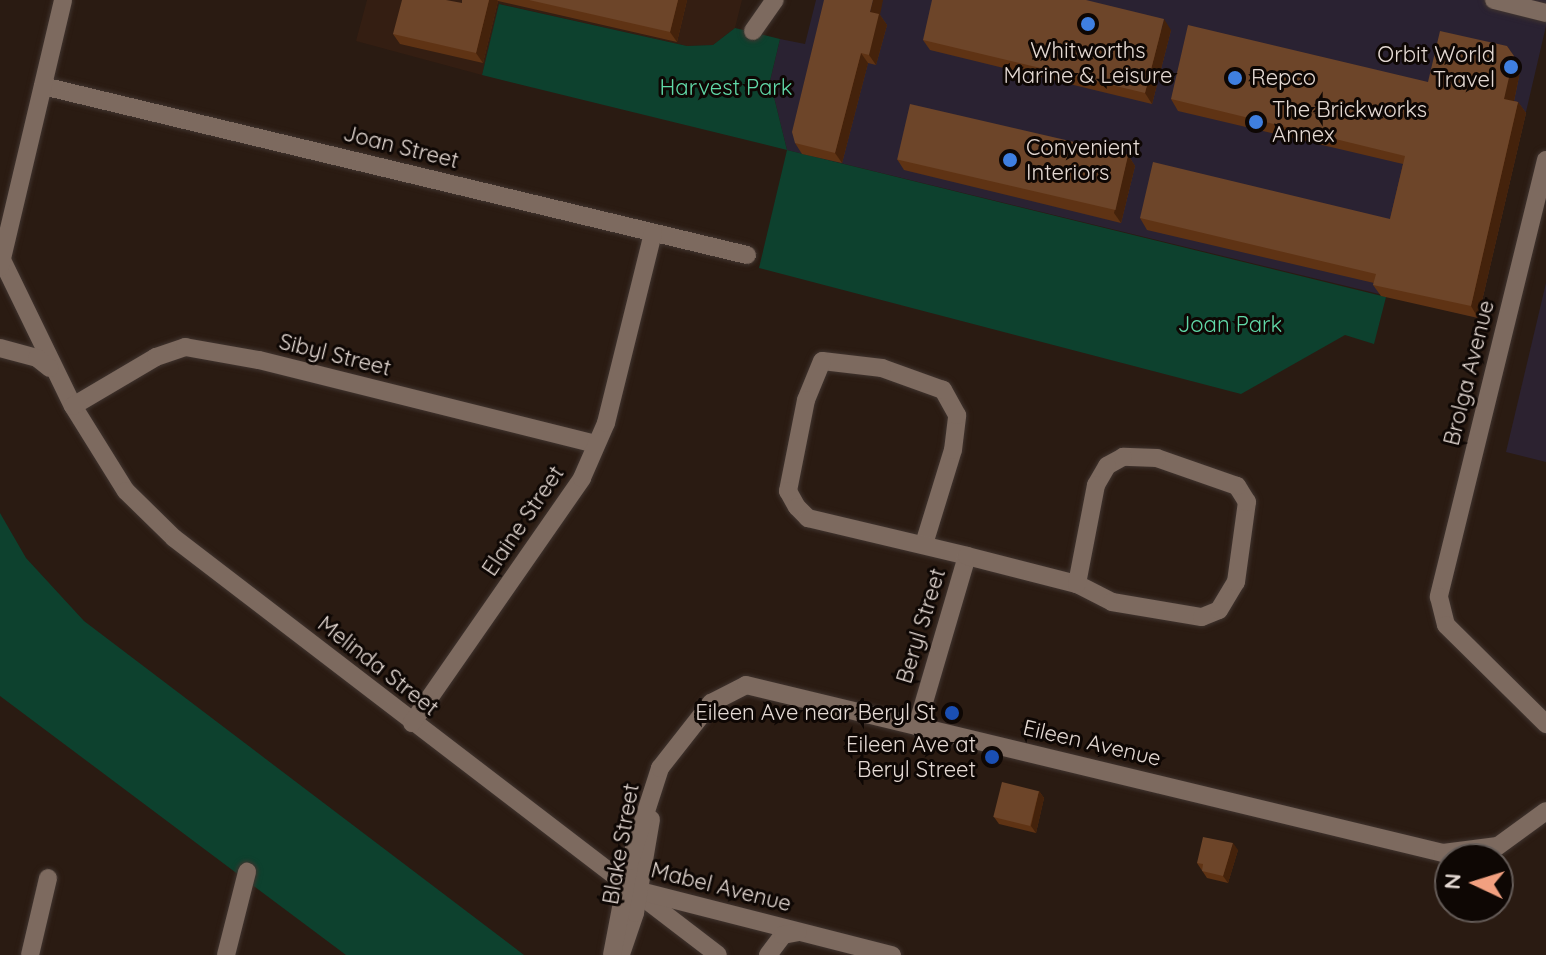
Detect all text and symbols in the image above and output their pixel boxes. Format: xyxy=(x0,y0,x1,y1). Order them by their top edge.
marker: Whitworths Marine & Leisure xyxy=(1079,15,1097,33)
place label: Whitworths Marine & Leisure xyxy=(1004,37,1172,88)
place label: Orbit World Travel xyxy=(1377,41,1495,92)
marker: Orbit World Travel xyxy=(1502,58,1520,76)
place label: Repco xyxy=(1251,65,1316,91)
marker: Repco xyxy=(1226,69,1244,87)
park label: Harvest Park xyxy=(659,75,793,101)
place label: The Brickworks Annex xyxy=(1272,96,1427,148)
marker: The Brickworks Annex xyxy=(1247,113,1265,131)
street label: Joan Street xyxy=(341,120,461,174)
place label: Convenient Interiors xyxy=(1026,134,1140,186)
marker: Convenient Interiors xyxy=(1001,151,1019,169)
street label: Brolga Avenue xyxy=(1438,298,1500,448)
park label: Joan Park xyxy=(1178,312,1282,338)
street label: Sibyl Street xyxy=(276,328,394,382)
street label: Elaine Street xyxy=(477,461,569,581)
street label: Beryl Street xyxy=(891,565,951,687)
street label: Melinda Street xyxy=(312,611,444,721)
place label: Eileen Ave near Beryl St xyxy=(695,700,936,726)
marker: Eileen Ave near Beryl St xyxy=(943,704,961,722)
street label: Eileen Avenue xyxy=(1020,714,1164,772)
place label: Eileen Ave at Beryl Street xyxy=(846,731,976,782)
marker: Eileen Ave at Beryl Street xyxy=(983,748,1001,766)
street label: Blake Street xyxy=(597,781,645,907)
north arrow xyxy=(1434,843,1514,923)
street label: Mabel Avenue xyxy=(648,857,794,917)
text: N xyxy=(1438,872,1467,891)

